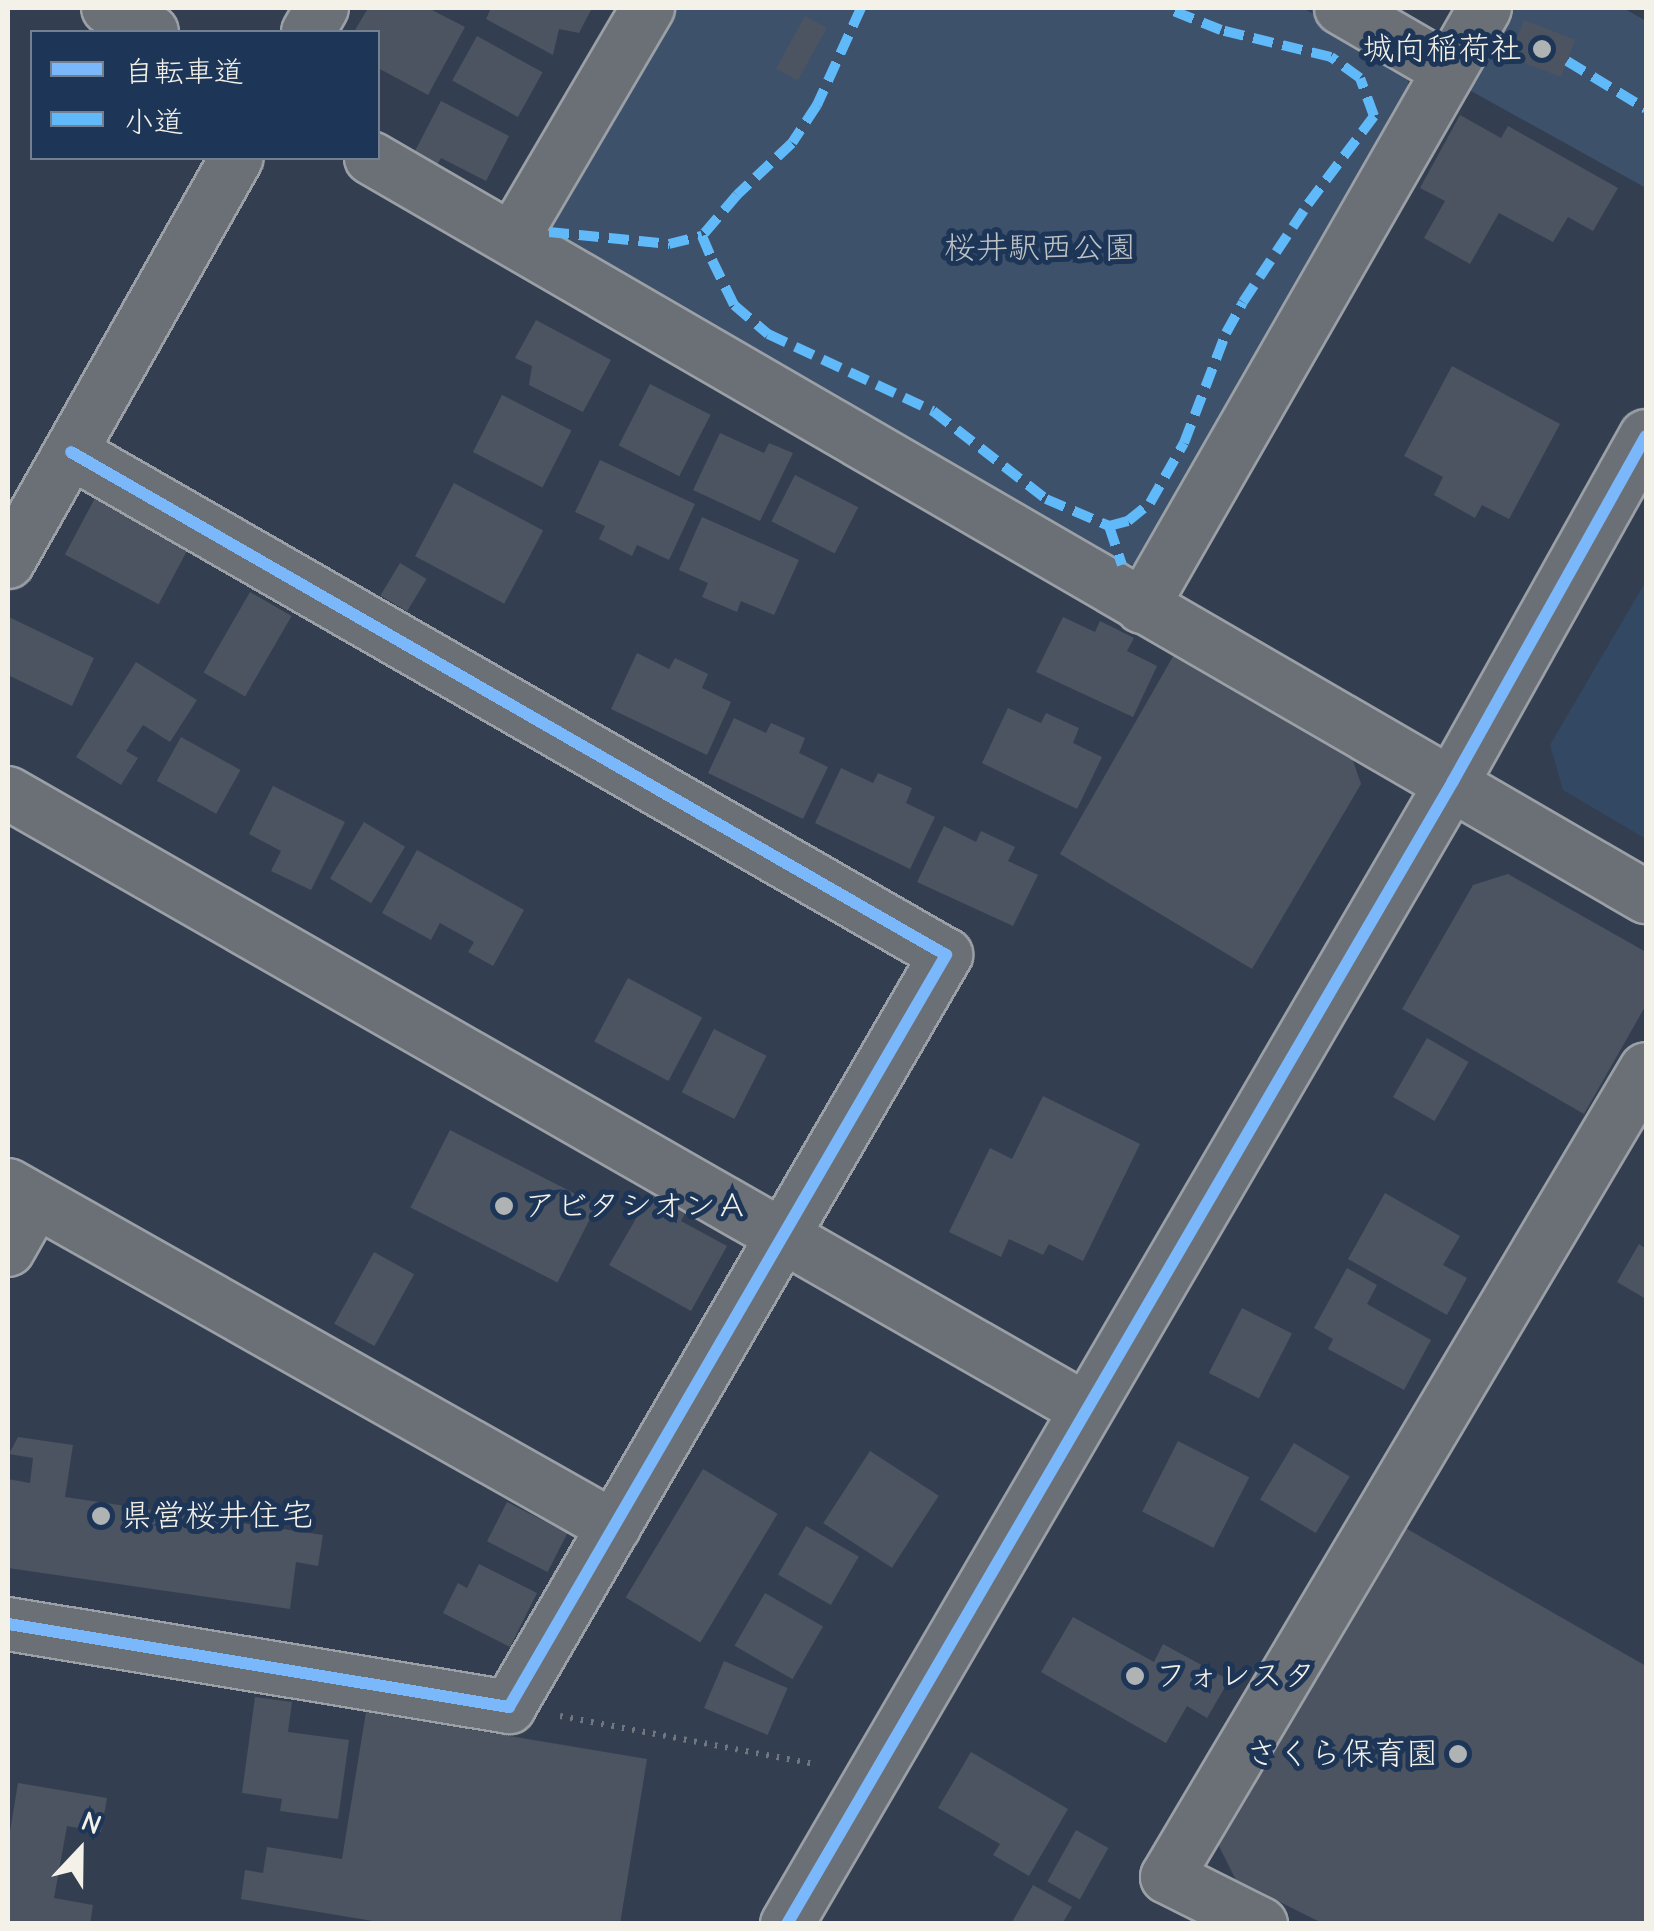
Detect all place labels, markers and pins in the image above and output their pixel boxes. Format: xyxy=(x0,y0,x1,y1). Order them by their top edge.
place label: 城向稲荷社 xyxy=(1362,30,1522,68)
marker: 城向稲荷社 xyxy=(1531,38,1553,60)
place label: アビタシオンＡ xyxy=(524,1187,748,1225)
marker: アビタシオンＡ xyxy=(493,1195,515,1217)
place label: 県営桜井住宅 xyxy=(121,1497,313,1535)
marker: 県営桜井住宅 xyxy=(90,1505,112,1527)
place label: フォレスタ xyxy=(1155,1657,1315,1695)
marker: フォレスタ xyxy=(1124,1665,1146,1687)
place label: さくら保育園 xyxy=(1246,1735,1438,1773)
marker: さくら保育園 xyxy=(1447,1743,1469,1765)

